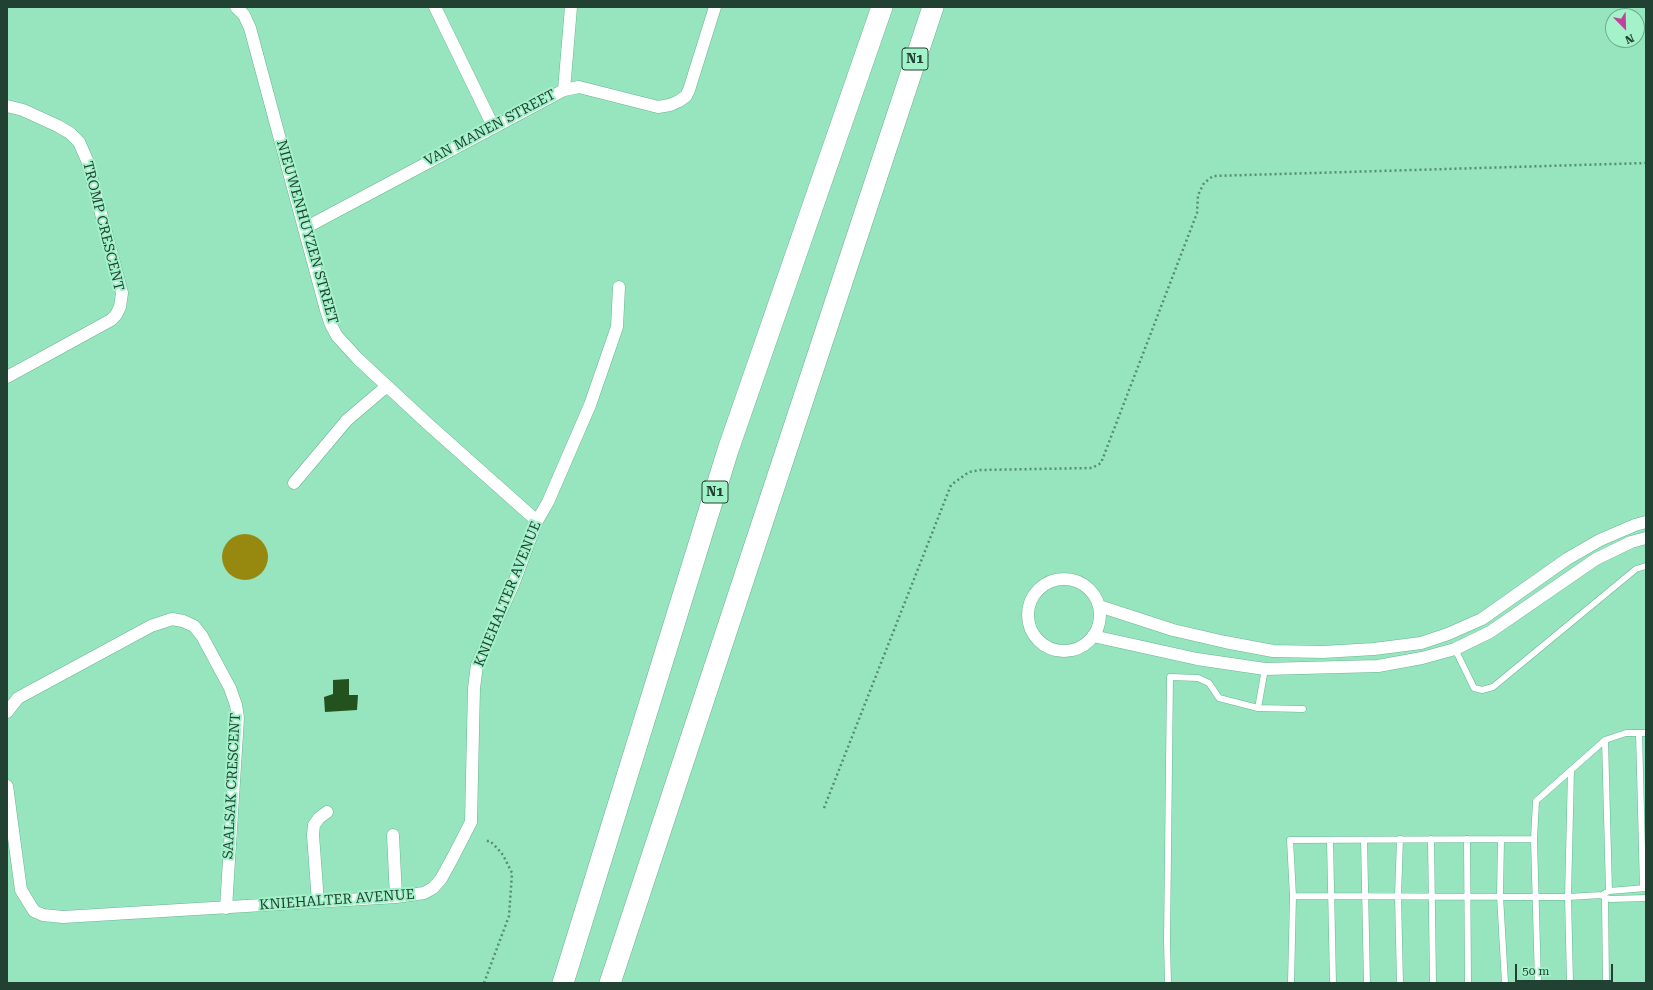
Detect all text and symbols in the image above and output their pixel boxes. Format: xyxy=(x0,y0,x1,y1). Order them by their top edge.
north arrow xyxy=(1605,8,1645,48)
text: N xyxy=(1623,31,1636,46)
road number: N1 xyxy=(902,48,928,70)
street label: VAN MANEN STREET xyxy=(421,86,559,170)
street label: NIEUWENHUYZEN STREET xyxy=(273,138,341,326)
street label: TROMP CRESCENT xyxy=(79,159,127,293)
road number: N1 xyxy=(702,481,728,503)
street label: KNIEHALTER AVENUE xyxy=(471,519,545,669)
street label: SAALSAK CRESCENT xyxy=(220,713,244,859)
street label: KNIEHALTER AVENUE xyxy=(259,886,415,914)
scale bar xyxy=(1517,956,1615,982)
text: 50 m xyxy=(1522,964,1549,978)

